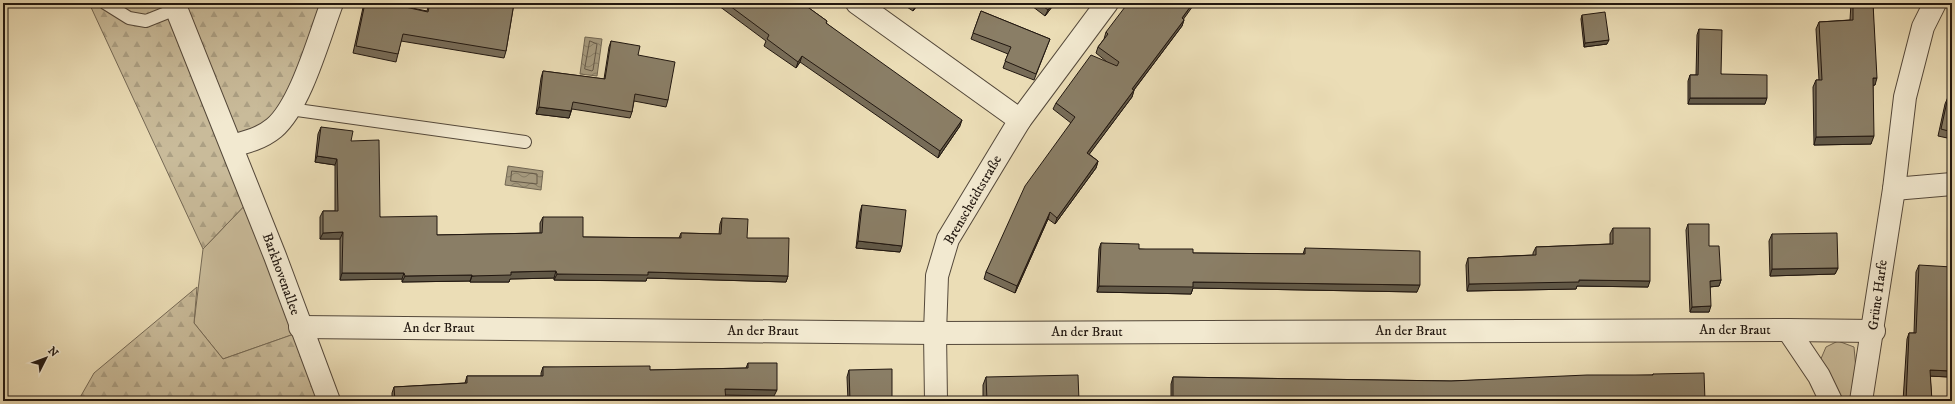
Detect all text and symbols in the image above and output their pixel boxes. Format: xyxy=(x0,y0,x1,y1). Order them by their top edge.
street label: Brenscheidtstraße xyxy=(940,152,1006,248)
street label: Barkhovenallee xyxy=(258,230,304,318)
street label: Grüne Harfe xyxy=(1864,258,1892,331)
street label: An der Braut xyxy=(403,319,475,337)
street label: An der Braut xyxy=(1699,321,1771,339)
street label: An der Braut xyxy=(727,322,799,340)
street label: An der Braut xyxy=(1375,322,1447,340)
street label: An der Braut xyxy=(1051,323,1123,341)
north arrow xyxy=(26,338,66,378)
text: N xyxy=(44,344,61,360)

